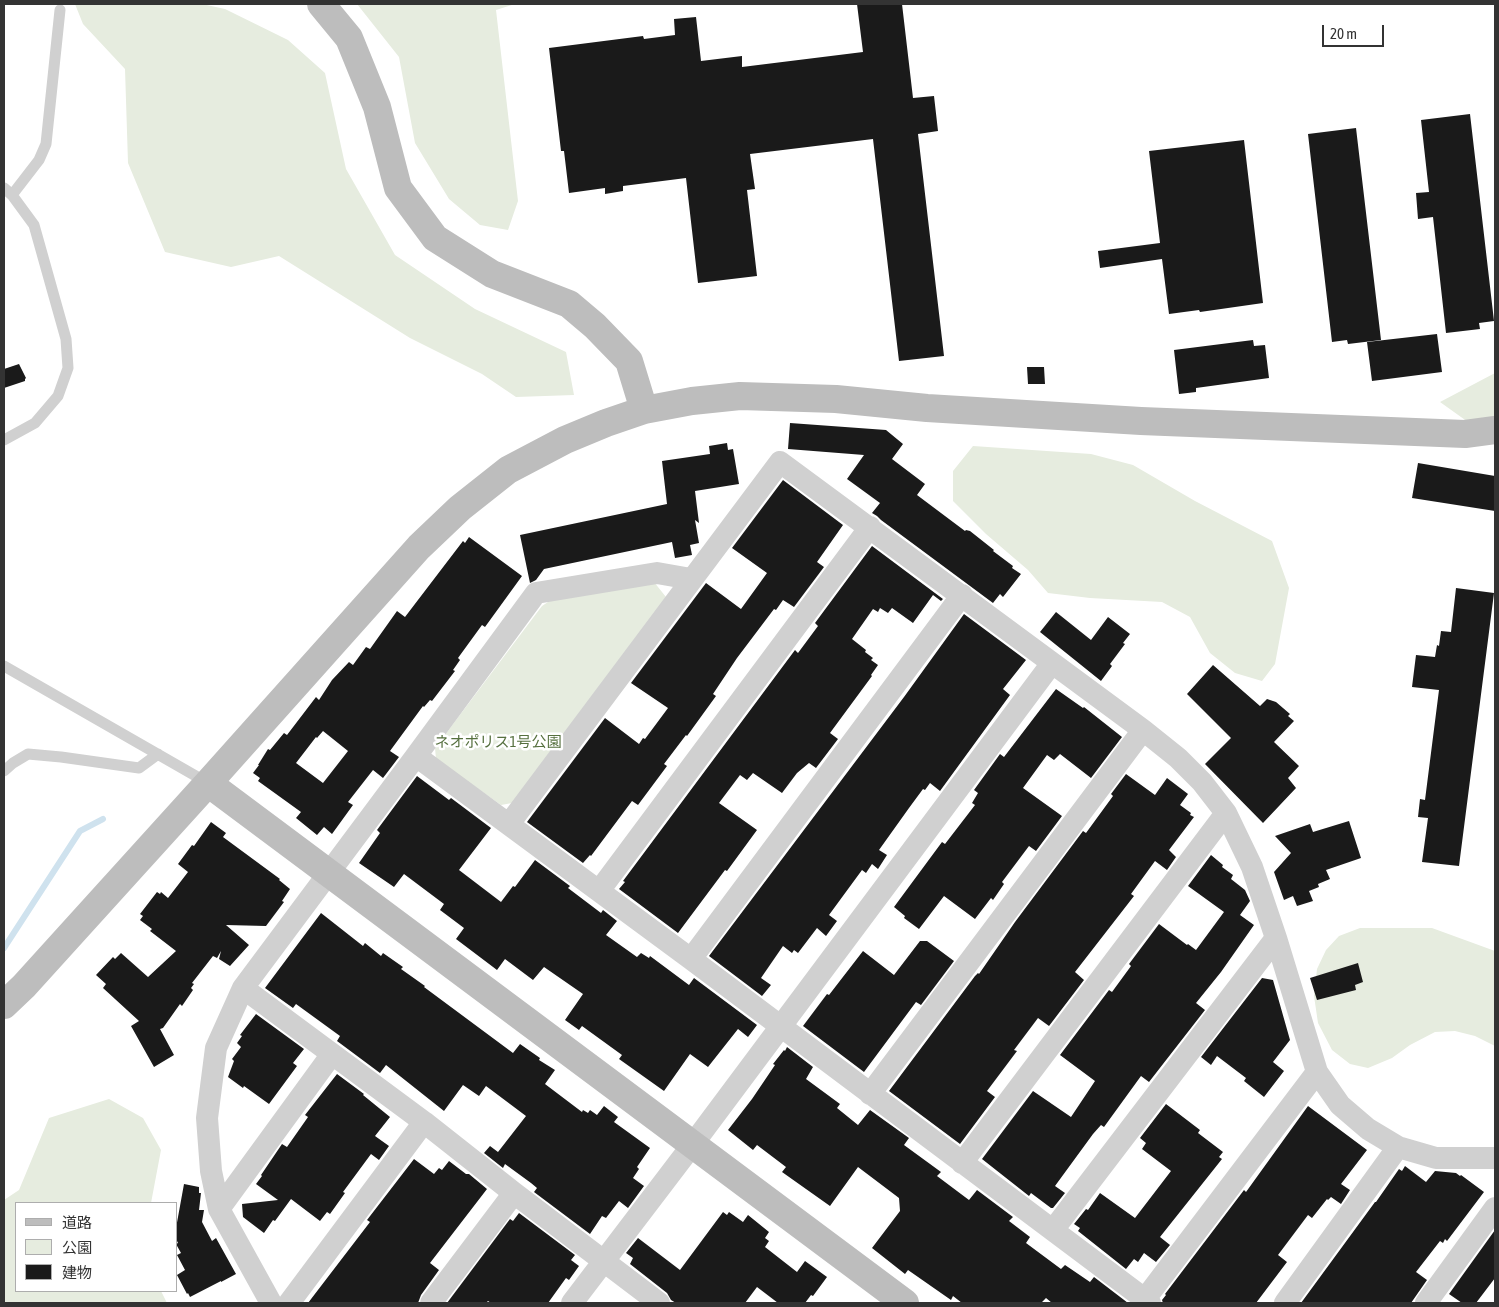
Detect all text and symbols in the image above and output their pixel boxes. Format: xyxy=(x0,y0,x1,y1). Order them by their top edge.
scale bar xyxy=(1324,15,1386,47)
text: 20 m xyxy=(1330,25,1357,42)
park label: ネオポリス1号公園 xyxy=(434,733,562,751)
legend xyxy=(15,1202,178,1292)
text: 道路 xyxy=(62,1214,92,1231)
text: 公園 xyxy=(62,1239,92,1256)
text: 建物 xyxy=(62,1264,92,1281)

